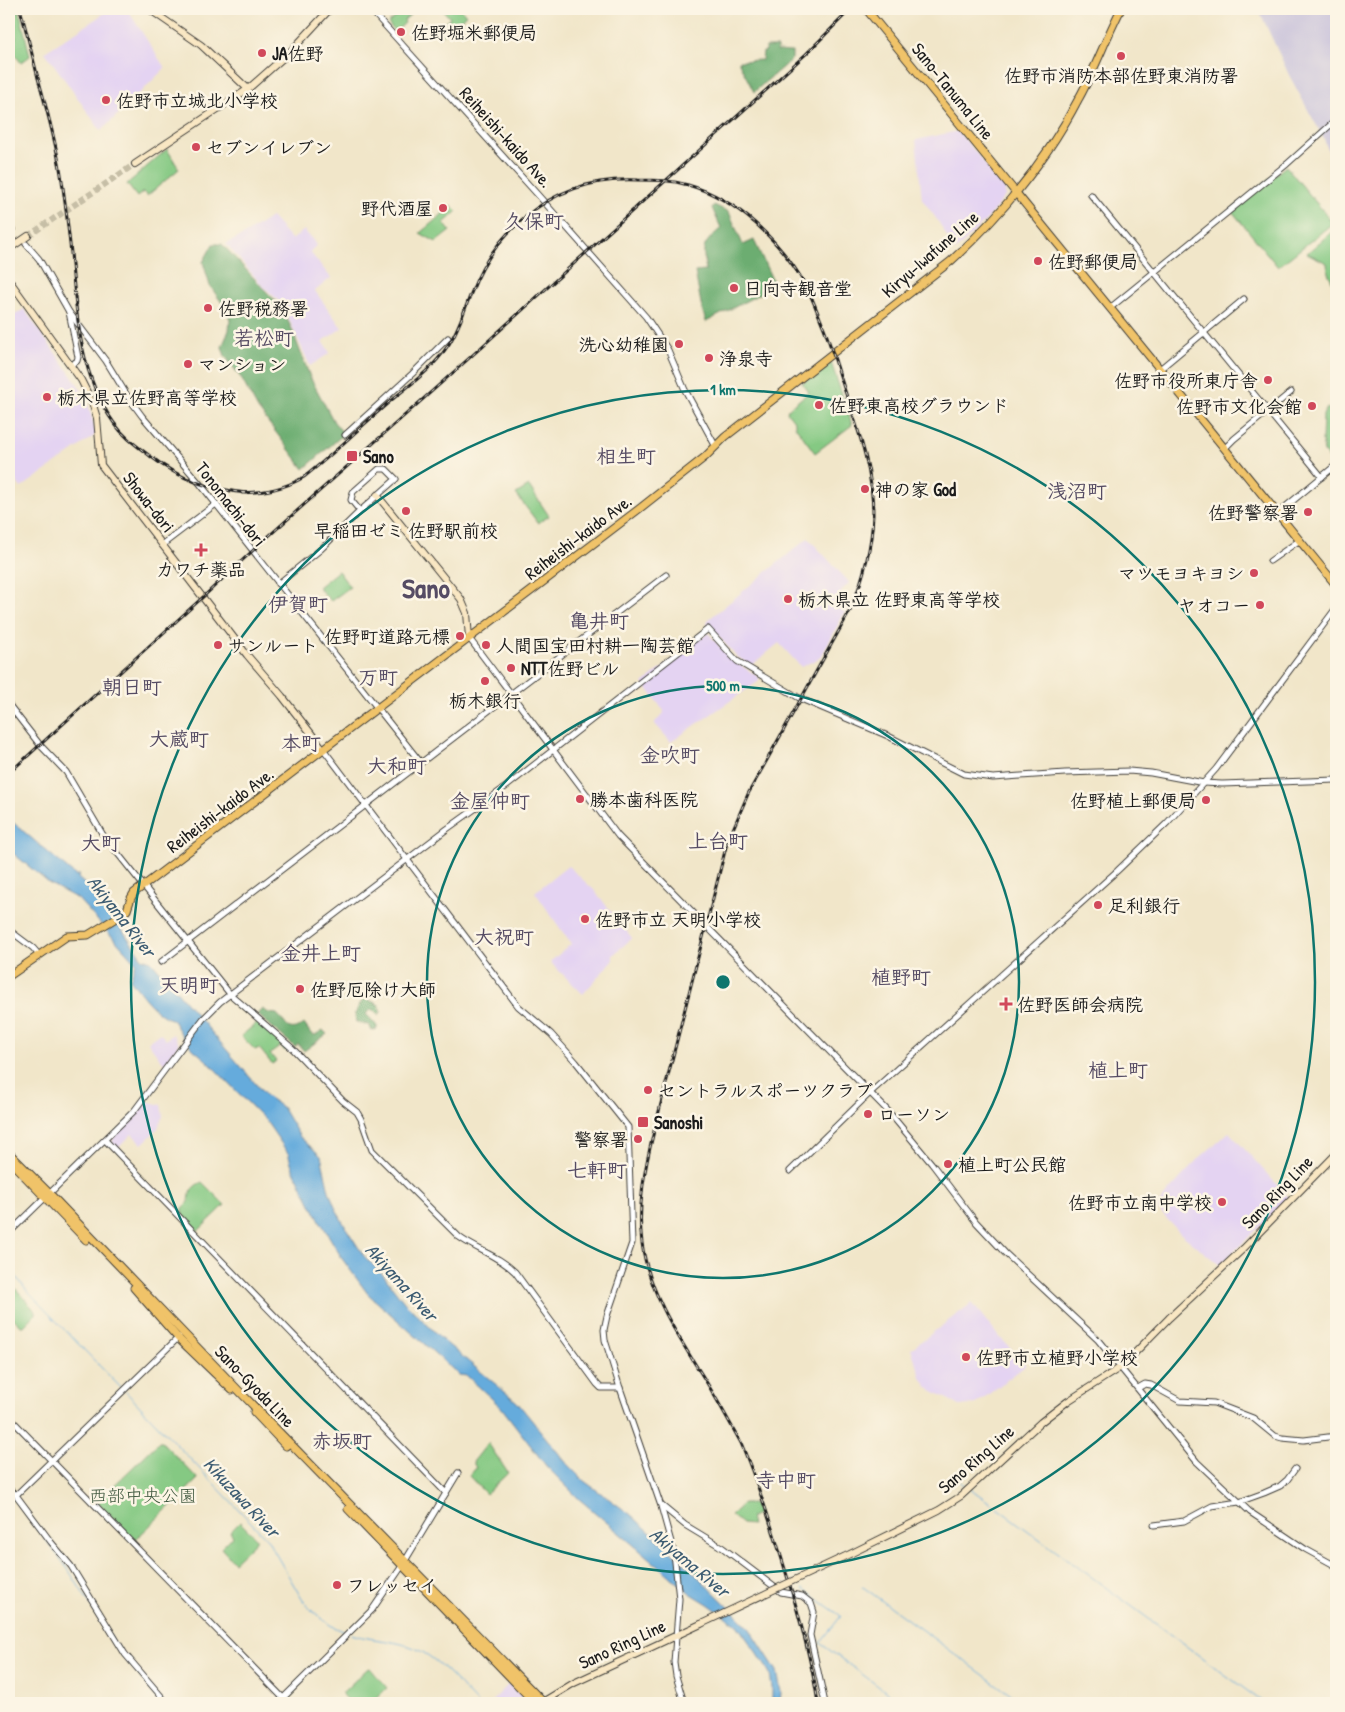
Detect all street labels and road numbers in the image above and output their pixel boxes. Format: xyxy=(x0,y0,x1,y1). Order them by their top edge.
street label: Sano-Tanuma Line xyxy=(906,37,1000,145)
street label: Reiheishi-kaido Ave. xyxy=(454,81,558,193)
street label: Kiryu-Iwafune Line xyxy=(876,205,984,303)
street label: Tonomachi-dori xyxy=(190,456,272,552)
street label: Showa-dori xyxy=(117,466,181,538)
street label: Reiheishi-kaido Ave. xyxy=(519,489,637,585)
street label: Reiheishi-kaido Ave. xyxy=(161,762,279,858)
street label: Sano Ring Line xyxy=(1236,1150,1318,1234)
street label: Sano-Gyoda Line xyxy=(209,1339,301,1433)
street label: Sano Ring Line xyxy=(933,1419,1019,1499)
street label: Sano Ring Line xyxy=(574,1613,670,1675)

